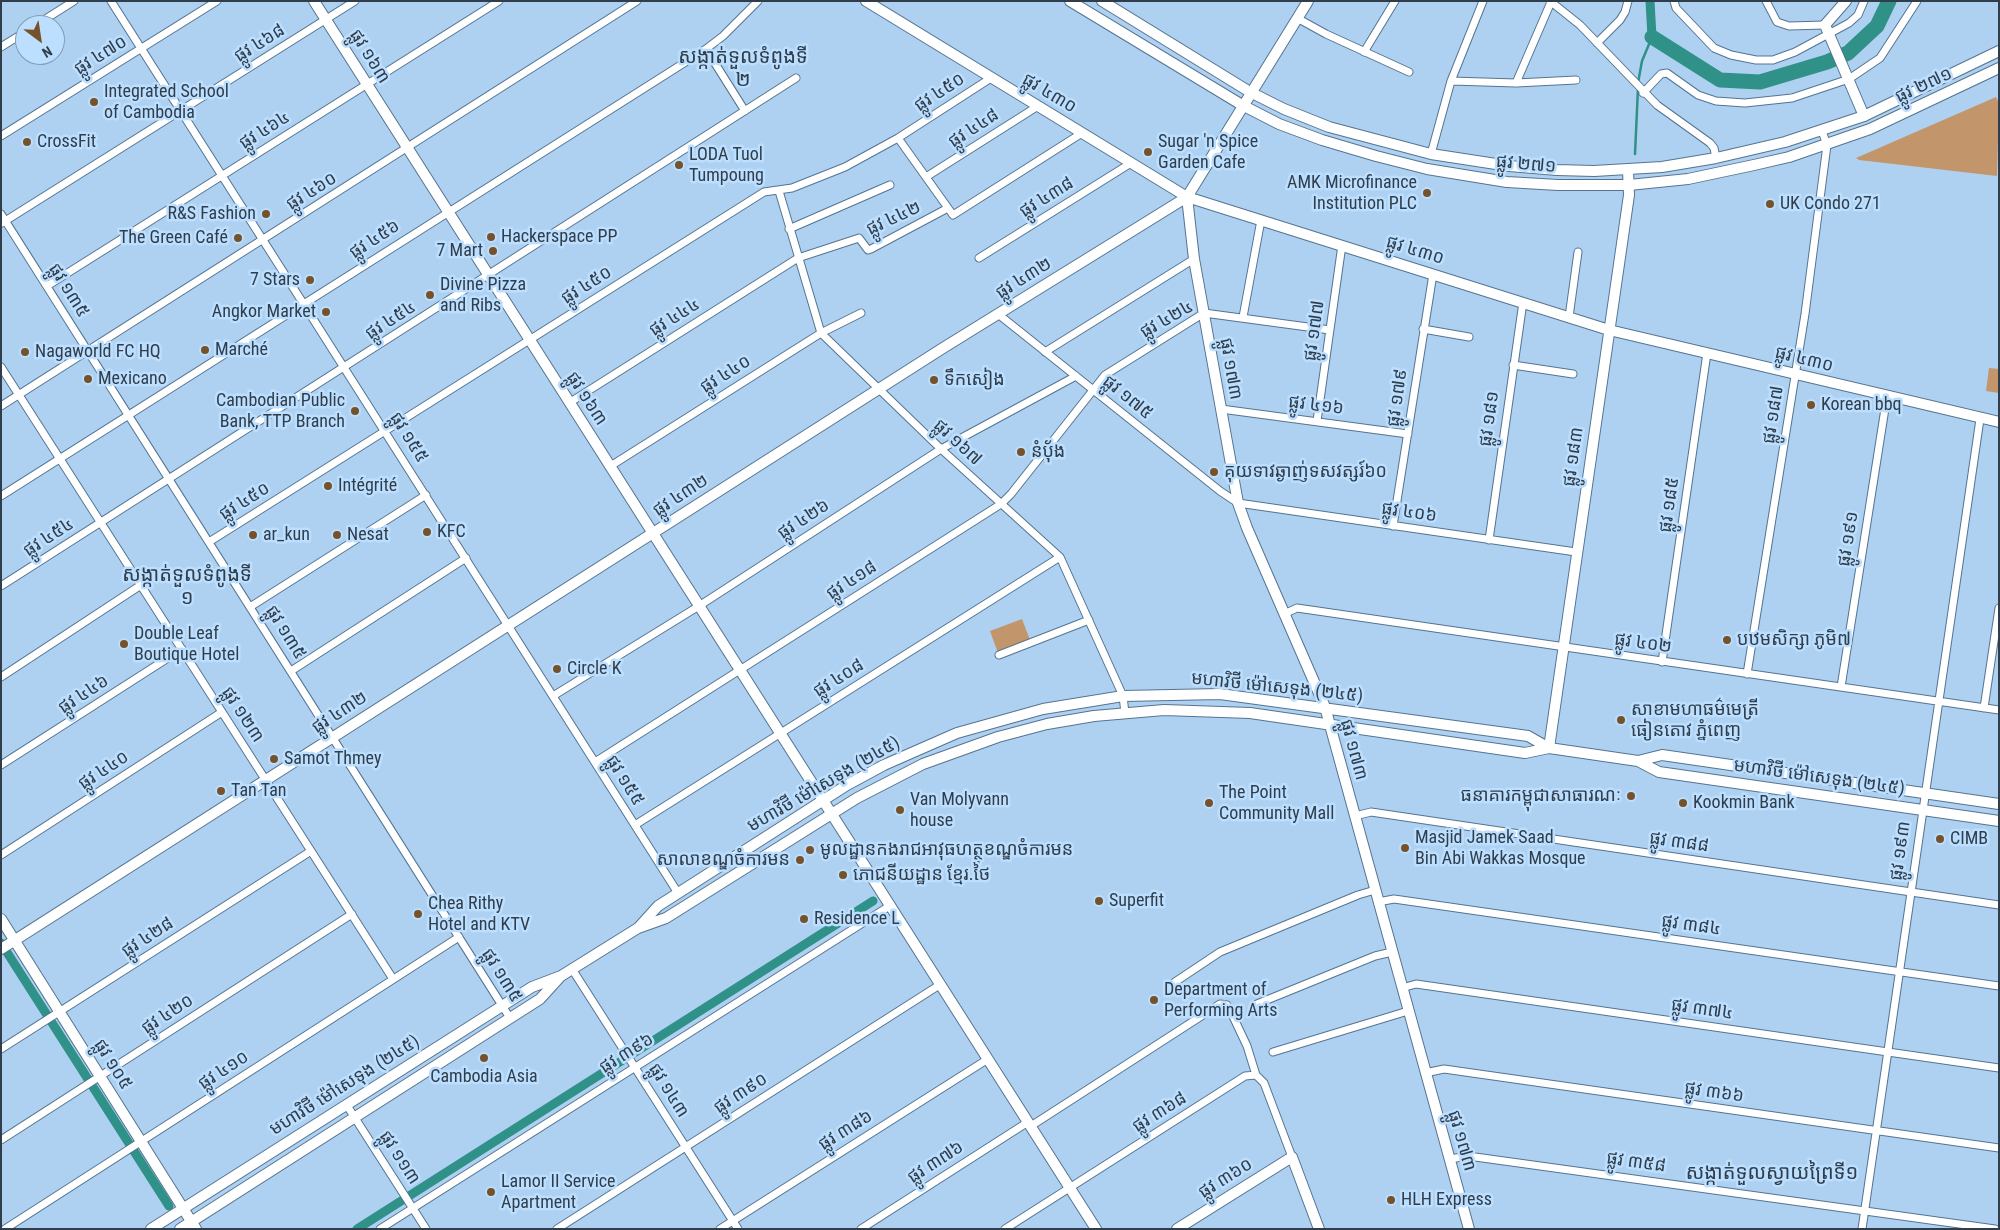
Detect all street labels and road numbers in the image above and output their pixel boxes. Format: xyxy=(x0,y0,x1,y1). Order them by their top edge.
street label: ផ្លូវ ៤៦៨ xyxy=(231,20,289,68)
street label: ផ្លូវ ១៦៣ xyxy=(344,26,394,88)
street label: ផ្លូវ ៤៧០ xyxy=(71,31,131,81)
street label: ផ្លូវ ២៧១ xyxy=(1892,63,1956,109)
street label: ផ្លូវ ៤៥០ xyxy=(911,69,969,117)
street label: ផ្លូវ ៤៣០ xyxy=(1018,69,1080,119)
street label: ផ្លូវ ៤៤៨ xyxy=(945,105,1003,153)
street label: ផ្លូវ ៤៦៤ xyxy=(236,107,294,155)
street label: ផ្លូវ ២៧១ xyxy=(1495,152,1557,178)
street label: ផ្លូវ ៤៦០ xyxy=(283,168,341,216)
street label: ផ្លូវ ៤៣៨ xyxy=(1016,173,1078,223)
street label: ផ្លូវ ៤៤២ xyxy=(863,197,925,241)
street label: ផ្លូវ ៤៥៦ xyxy=(346,216,404,264)
street label: ផ្លូវ ៤៣០ xyxy=(1383,232,1447,270)
street label: ផ្លូវ ៤៣២ xyxy=(992,253,1056,305)
street label: ផ្លូវ ១៣៥ xyxy=(43,260,93,322)
street label: ផ្លូវ ៤៥០ xyxy=(558,262,616,310)
street label: ផ្លូវ ៤៤៤ xyxy=(646,294,704,342)
street label: ផ្លូវ ៤២៤ xyxy=(1137,296,1197,344)
street label: ផ្លូវ ៤៥៤ xyxy=(362,297,420,345)
street label: ផ្លូវ ១៧៧ xyxy=(1300,299,1330,363)
street label: ផ្លូវ ១៧៣ xyxy=(1214,336,1246,402)
street label: ផ្លូវ ៤៣០ xyxy=(1772,342,1836,378)
street label: ផ្លូវ ៤៤០ xyxy=(697,351,755,399)
street label: ផ្លូវ ១៦៣ xyxy=(561,368,611,430)
street label: ផ្លូវ ១៧៩ xyxy=(1383,368,1413,428)
street label: ផ្លូវ ១៧៥ xyxy=(1098,371,1156,425)
street label: ផ្លូវ ១៨៧ xyxy=(1759,384,1789,446)
street label: ផ្លូវ ១៨១ xyxy=(1475,390,1505,448)
street label: ផ្លូវ ៤១៦ xyxy=(1287,392,1345,420)
street label: ផ្លូវ ១៥៥ xyxy=(384,409,432,467)
street label: ផ្លូវ ១៦៧ xyxy=(928,415,986,471)
street label: ផ្លូវ ១៨៣ xyxy=(1559,426,1589,488)
street label: ផ្លូវ ៤៣២ xyxy=(649,470,713,522)
street label: ផ្លូវ ១៨៥ xyxy=(1655,476,1685,534)
street label: ផ្លូវ ៤៥០ xyxy=(216,478,274,526)
street label: ផ្លូវ ៤២៦ xyxy=(774,495,834,545)
street label: ផ្លូវ ៤០៦ xyxy=(1380,498,1438,528)
street label: ផ្លូវ ១៩១ xyxy=(1834,510,1864,568)
street label: ផ្លូវ ៤៥៤ xyxy=(20,514,78,562)
street label: ផ្លូវ ៤១៨ xyxy=(823,557,881,605)
street label: ផ្លូវ ១៣៥ xyxy=(260,602,310,664)
street label: ផ្លូវ ៤០២ xyxy=(1613,629,1673,659)
street label: ផ្លូវ ៤០៨ xyxy=(810,655,868,703)
street label: មហាវិថី ម៉ៅសេទុង (២៤៥) xyxy=(1190,668,1364,708)
street label: ផ្លូវ ៤៤៦ xyxy=(55,671,113,719)
street label: ផ្លូវ ១២៣ xyxy=(216,683,268,747)
street label: ផ្លូវ ៤៣២ xyxy=(308,687,372,739)
street label: ផ្លូវ ១៧៣ xyxy=(1334,717,1372,783)
street label: មហាវិថី ម៉ៅសេទុង (២៤៥) xyxy=(744,733,904,837)
street label: ផ្លូវ ៤៤០ xyxy=(75,747,133,795)
street label: ផ្លូវ ១៥៥ xyxy=(600,752,648,810)
street label: មហាវិថី ម៉ៅសេទុង (២៤៥) xyxy=(1732,755,1906,801)
street label: ផ្លូវ ១៩៣ xyxy=(1886,820,1916,882)
street label: ផ្លូវ ៣៨៨ xyxy=(1648,828,1710,858)
street label: ផ្លូវ ៣៨៤ xyxy=(1660,911,1722,941)
street label: ផ្លូវ ៤២៨ xyxy=(118,913,178,963)
street label: ផ្លូវ ១៣៥ xyxy=(476,945,526,1007)
street label: ផ្លូវ ៤២០ xyxy=(138,990,198,1040)
street label: ផ្លូវ ៣៧៤ xyxy=(1670,995,1734,1025)
street label: ផ្លូវ ៣៩៦ xyxy=(596,1029,658,1079)
street label: មហាវិថី ម៉ៅសេទុង (២៤៥) xyxy=(266,1031,424,1141)
street label: ផ្លូវ ១០៥ xyxy=(88,1036,136,1094)
street label: ផ្លូវ ៤១០ xyxy=(195,1047,253,1095)
street label: ផ្លូវ ១៤៣ xyxy=(643,1060,693,1122)
street label: ផ្លូវ ៣៩០ xyxy=(710,1069,772,1119)
street label: ផ្លូវ ៣៦៦ xyxy=(1683,1078,1745,1108)
street label: ផ្លូវ ៣៦៨ xyxy=(1129,1088,1191,1138)
street label: ផ្លូវ ៣៨៦ xyxy=(815,1106,877,1156)
street label: ផ្លូវ ១៧៣ xyxy=(1442,1108,1480,1174)
street label: ផ្លូវ ១១៣ xyxy=(374,1127,424,1189)
street label: ផ្លូវ ៣៧៦ xyxy=(904,1137,968,1189)
street label: ផ្លូវ ៣៥៨ xyxy=(1605,1148,1667,1178)
street label: ផ្លូវ ៣៦០ xyxy=(1195,1154,1257,1204)

